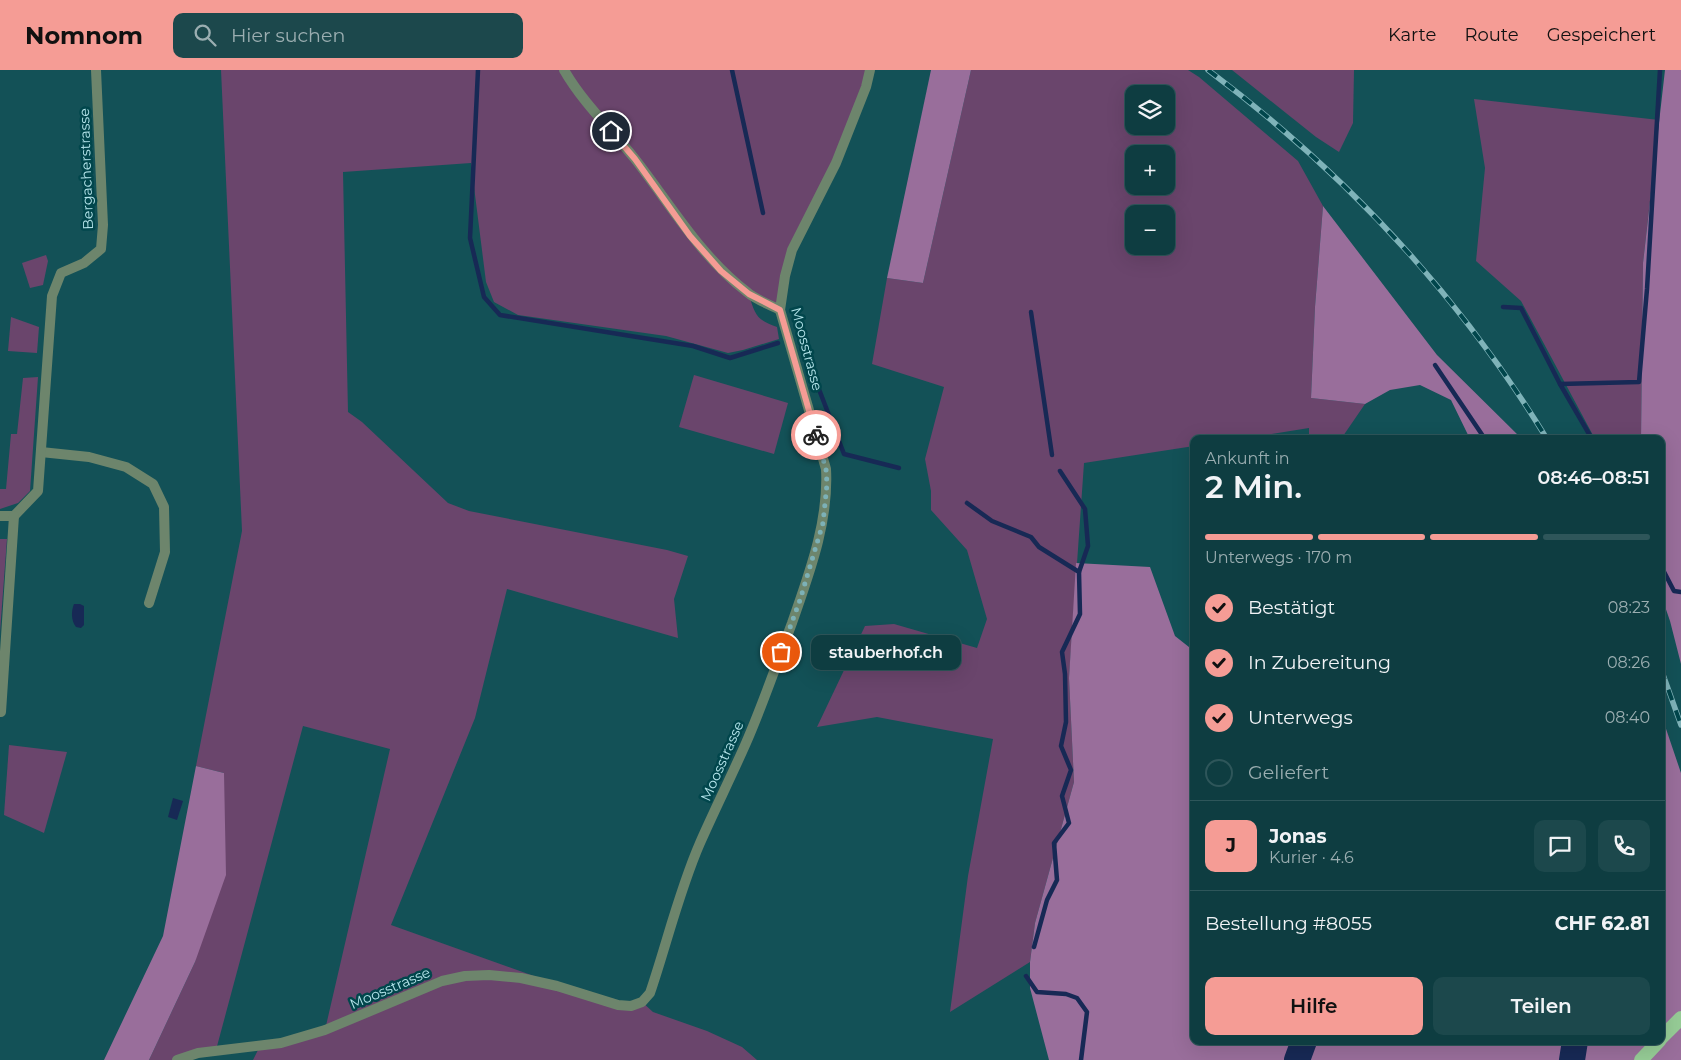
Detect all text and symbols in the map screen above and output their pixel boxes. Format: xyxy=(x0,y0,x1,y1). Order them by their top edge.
search box xyxy=(173,13,523,58)
text: Nomnom xyxy=(25,21,143,50)
icon: search xyxy=(191,21,219,49)
text: Hier suchen xyxy=(231,24,345,47)
text: Karte xyxy=(1388,24,1436,46)
text: Route xyxy=(1464,24,1519,46)
text: Gespeichert xyxy=(1547,24,1656,46)
map controls xyxy=(1125,85,1175,255)
button: layers xyxy=(1125,85,1175,135)
street label: Bergacherstrasse xyxy=(75,108,97,230)
pin xyxy=(590,110,632,152)
icon: home xyxy=(597,117,625,145)
button: + xyxy=(1125,145,1175,195)
button: − xyxy=(1125,205,1175,255)
street label: Moosstrasse xyxy=(787,305,827,393)
courier xyxy=(791,410,841,460)
icon: bike xyxy=(802,421,830,449)
text: Ankunft in xyxy=(1205,449,1290,468)
text: 08:46–08:51 xyxy=(1538,466,1650,489)
text: 2 Min. xyxy=(1205,467,1302,506)
text: Unterwegs · 170 m xyxy=(1205,548,1352,567)
icon: check xyxy=(1205,594,1233,622)
text: Bestätigt xyxy=(1248,596,1335,619)
text: 08:23 xyxy=(1608,598,1650,617)
pin xyxy=(760,631,802,673)
callout: stauberhof.ch xyxy=(811,634,961,670)
icon: bag xyxy=(767,638,795,666)
text: stauberhof.ch xyxy=(829,643,943,662)
icon: check xyxy=(1205,649,1233,677)
text: In Zubereitung xyxy=(1248,651,1391,674)
text: 08:26 xyxy=(1607,653,1650,672)
icon: check xyxy=(1205,704,1233,732)
text: Unterwegs xyxy=(1248,706,1353,729)
text: 08:40 xyxy=(1605,708,1650,727)
street label: Moosstrasse xyxy=(696,718,748,804)
text: Geliefert xyxy=(1248,761,1329,784)
button: chat xyxy=(1534,820,1586,872)
button: phone xyxy=(1598,820,1650,872)
text: Jonas xyxy=(1269,825,1327,848)
text: J xyxy=(1226,834,1236,857)
text: Kurier · 4.6 xyxy=(1269,848,1354,867)
text: Bestellung #8055 xyxy=(1205,912,1372,935)
text: CHF 62.81 xyxy=(1555,912,1650,935)
street label: Moosstrasse xyxy=(347,963,433,1013)
button: Hilfe xyxy=(1205,977,1423,1035)
button: Teilen xyxy=(1433,977,1650,1035)

